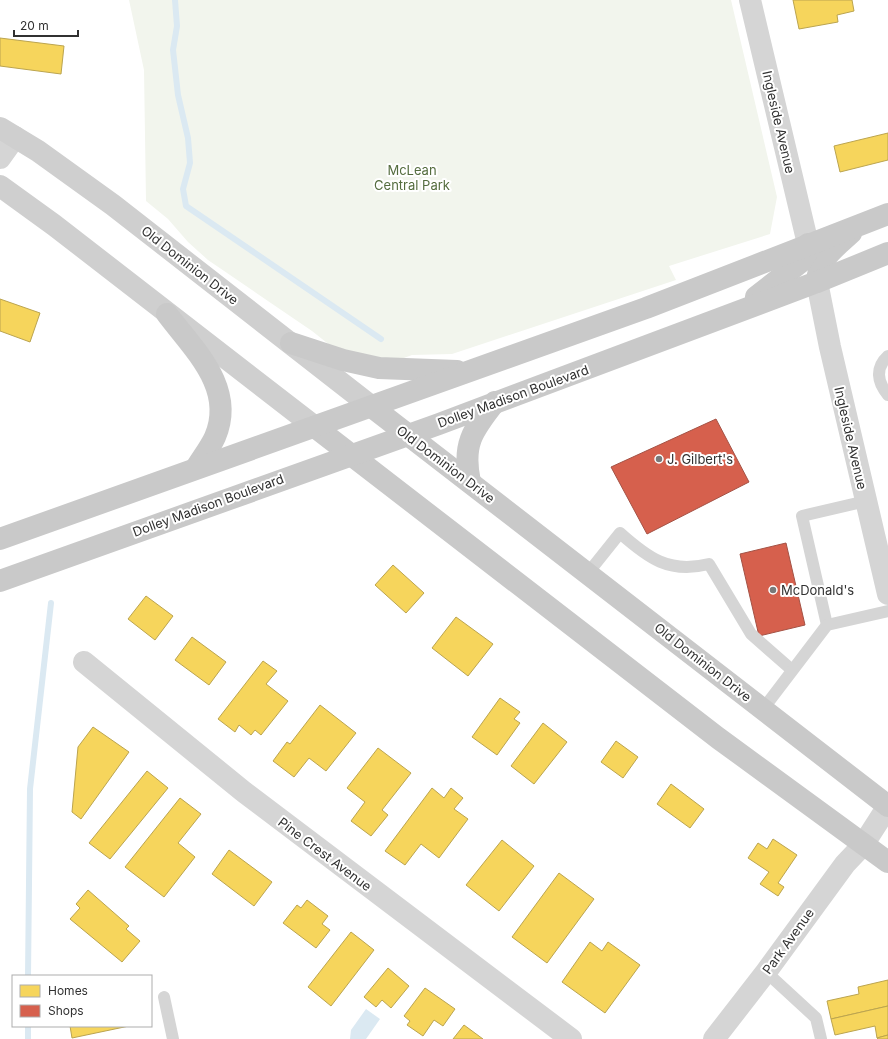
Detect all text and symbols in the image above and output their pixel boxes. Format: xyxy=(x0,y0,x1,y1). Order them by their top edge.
scale bar xyxy=(14,12,78,38)
text: 20 m xyxy=(20,18,49,33)
street label: Ingleside Avenue xyxy=(759,69,799,175)
park label: McLean Central Park xyxy=(374,162,450,193)
street label: Old Dominion Drive xyxy=(138,222,242,308)
street label: Dolley Madison Boulevard xyxy=(435,361,591,431)
street label: Ingleside Avenue xyxy=(831,385,871,491)
street label: Old Dominion Drive xyxy=(394,422,498,506)
place label: J. Gilbert's xyxy=(667,451,733,467)
marker: J. Gilbert's xyxy=(654,454,664,464)
street label: Dolley Madison Boulevard xyxy=(130,470,286,540)
place label: McDonald's xyxy=(781,582,854,598)
marker: McDonald's xyxy=(768,585,778,595)
street label: Old Dominion Drive xyxy=(651,619,755,705)
street label: Pine Crest Avenue xyxy=(275,814,375,894)
street label: Park Avenue xyxy=(759,905,817,977)
legend xyxy=(12,975,152,1027)
text: Homes xyxy=(48,983,88,998)
text: Shops xyxy=(48,1003,84,1018)

